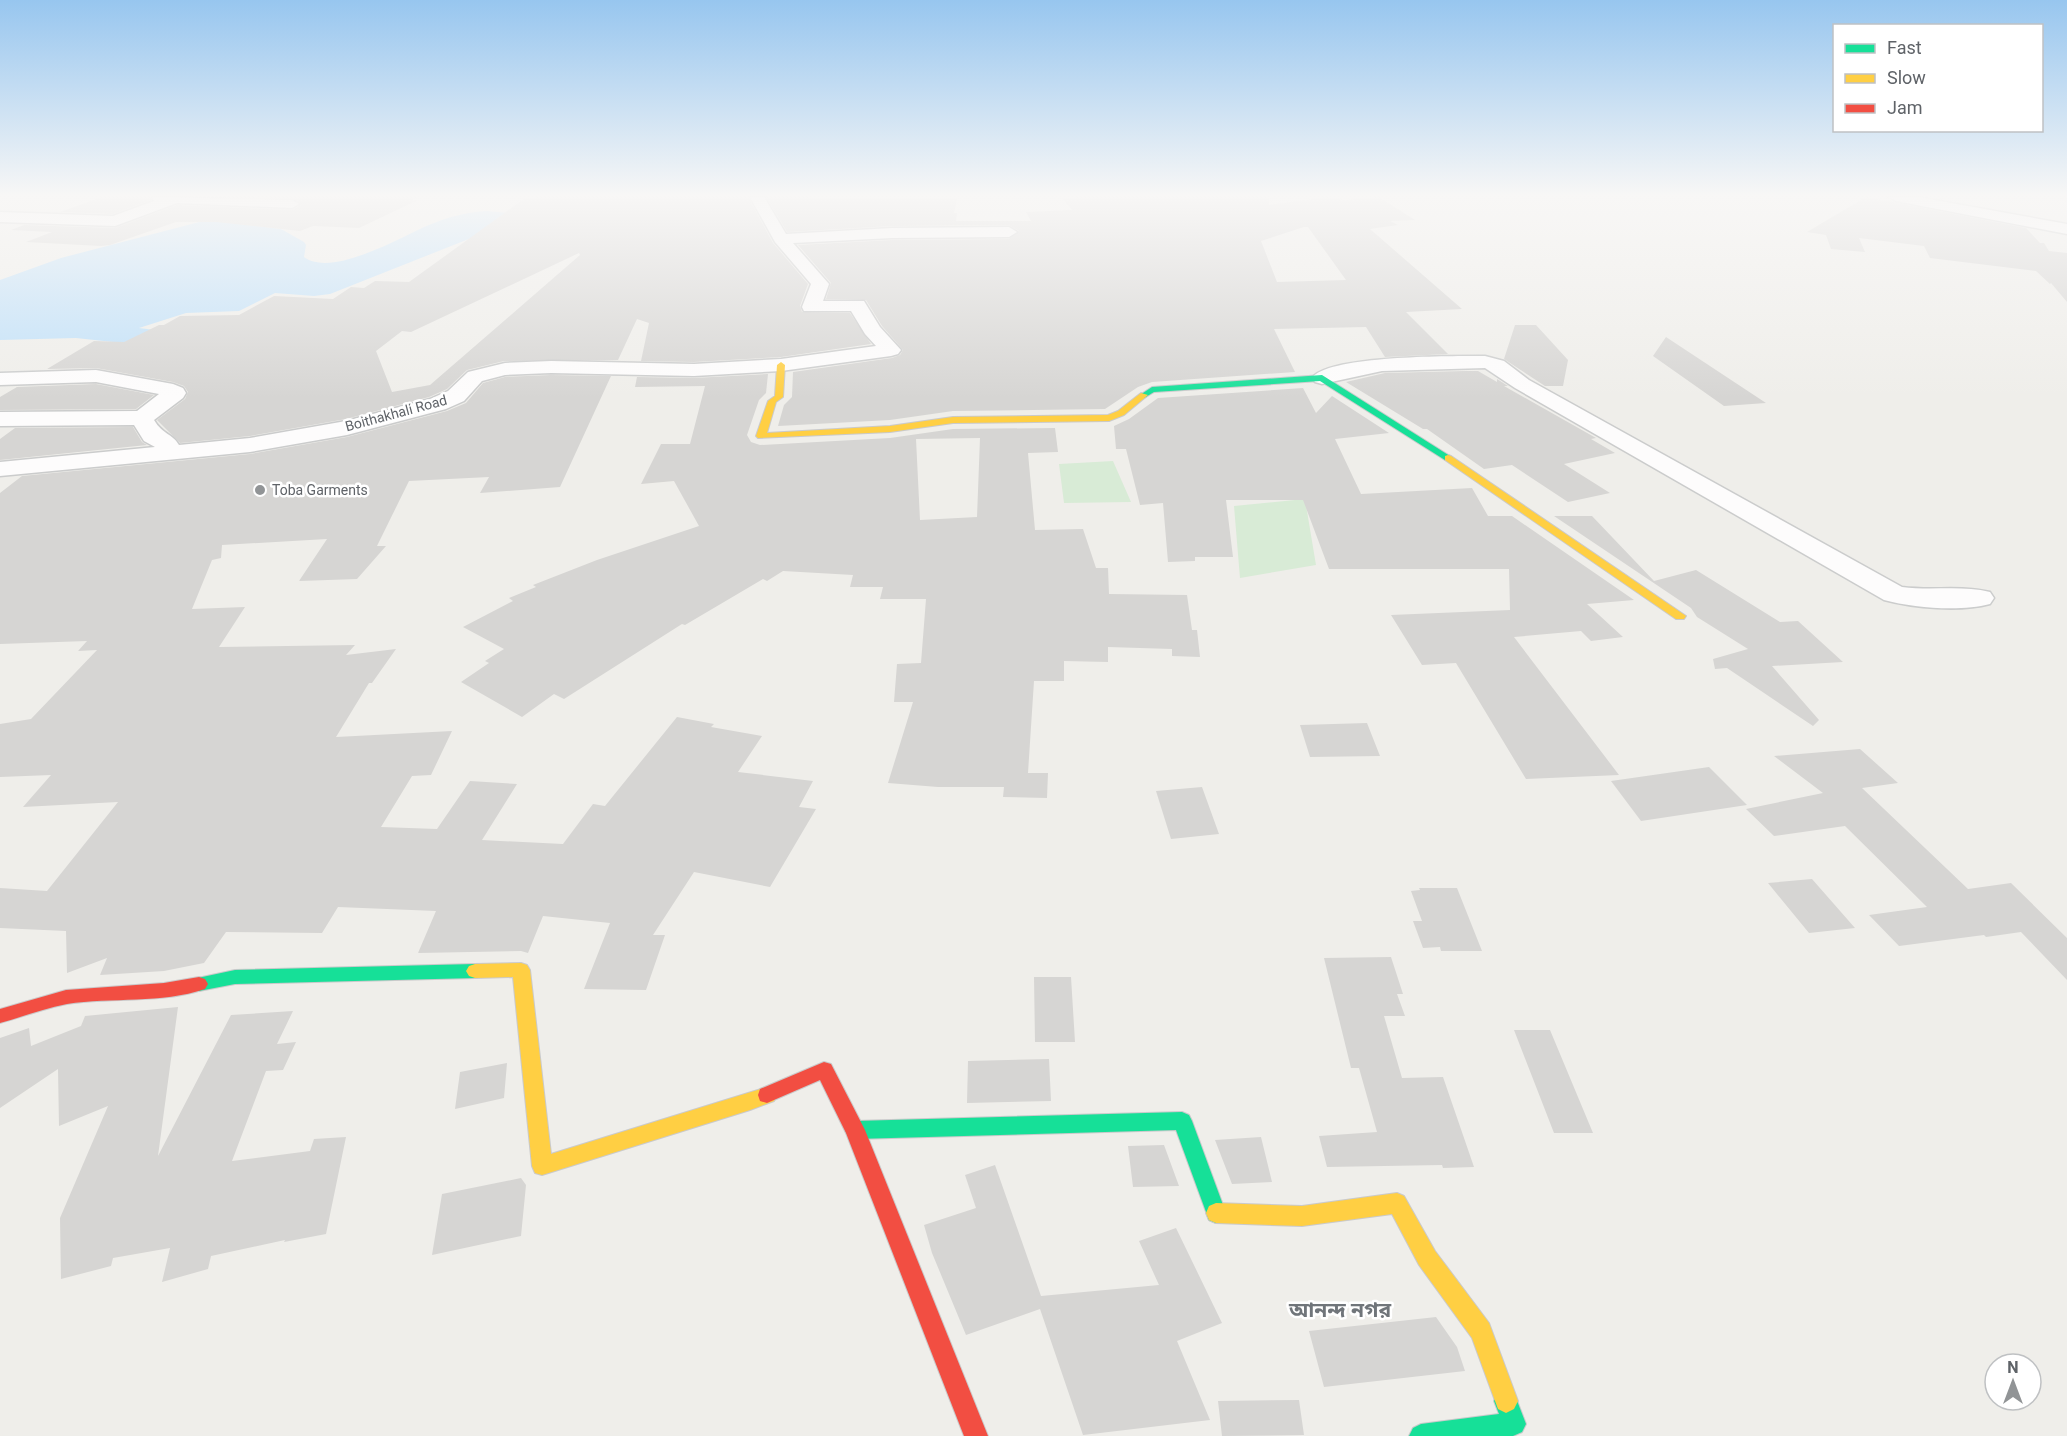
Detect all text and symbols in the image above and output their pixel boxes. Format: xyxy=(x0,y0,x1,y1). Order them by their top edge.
legend xyxy=(1833,24,2043,132)
text: Fast xyxy=(1887,37,1922,58)
text: Slow xyxy=(1887,67,1926,88)
text: Jam xyxy=(1887,97,1923,118)
street label: Boithakhali Road xyxy=(343,392,449,434)
place label: Toba Garments xyxy=(272,482,368,498)
marker: Toba Garments xyxy=(253,483,267,497)
district label: আনন্দ নগর xyxy=(1288,1298,1391,1322)
north arrow xyxy=(1983,1352,2043,1412)
text: N xyxy=(2007,1358,2019,1377)

